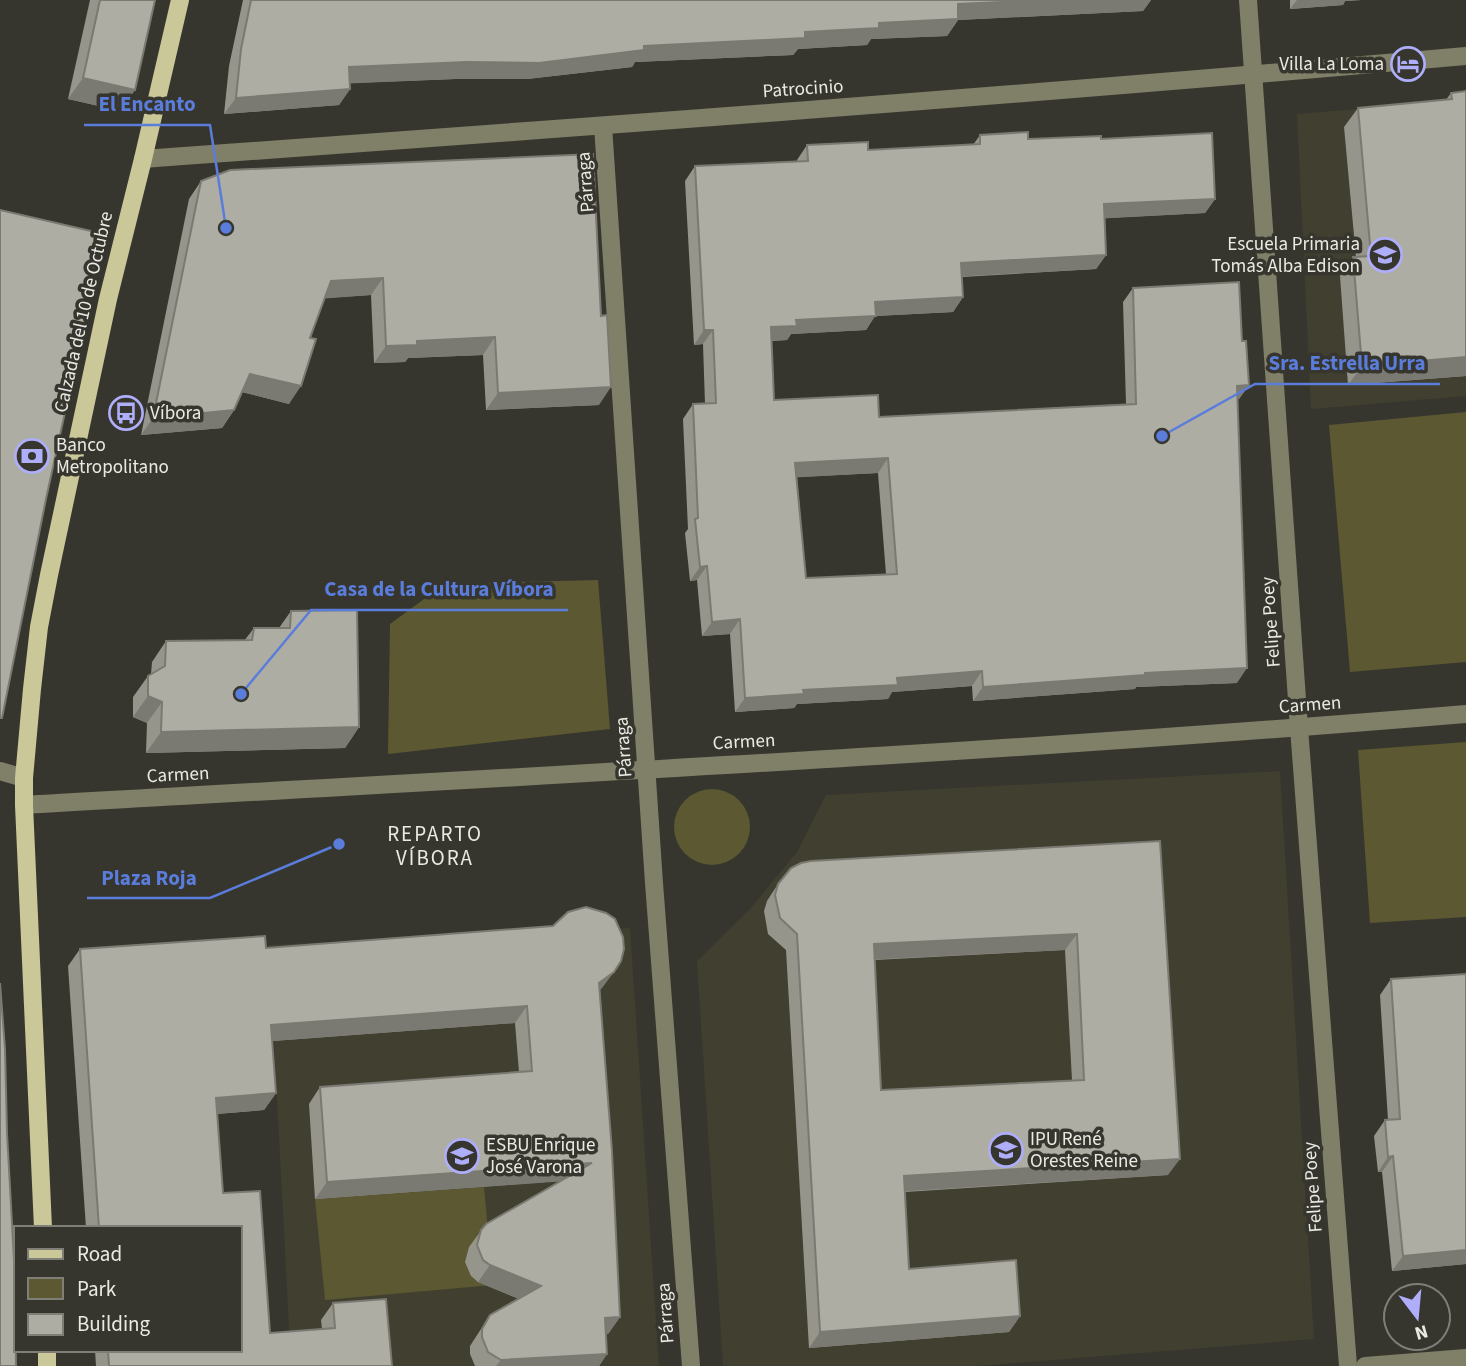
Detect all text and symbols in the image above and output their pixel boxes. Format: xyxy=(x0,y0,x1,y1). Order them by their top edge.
hotel icon: Villa La Loma xyxy=(1389,45,1427,83)
place label: Villa La Loma xyxy=(1279,51,1384,78)
street label: Patrocinio xyxy=(762,73,844,105)
callout: El Encanto xyxy=(84,83,210,125)
text: El Encanto xyxy=(98,89,196,119)
street label: Párraga xyxy=(570,151,602,213)
street label: Calzada del 10 de Octubre xyxy=(48,209,120,415)
place label: Escuela Primaria Tomás Alba Edison xyxy=(1211,231,1360,280)
school or university icon: Escuela Primaria Tomás Alba Edison xyxy=(1366,236,1404,274)
callout: Sra. Estrella Urra xyxy=(1255,342,1440,384)
text: Sra. Estrella Urra xyxy=(1269,348,1425,378)
bus stop icon: Víbora xyxy=(107,394,145,432)
place label: Víbora xyxy=(150,400,201,427)
place label: Banco Metropolitano xyxy=(56,432,169,481)
bank icon: Banco Metropolitano xyxy=(13,437,51,475)
callout: Casa de la Cultura Víbora xyxy=(311,568,568,610)
text: Casa de la Cultura Víbora xyxy=(324,574,554,604)
street label: Felipe Poey xyxy=(1254,576,1288,668)
street label: Carmen xyxy=(1278,689,1342,721)
street label: Párraga xyxy=(608,716,640,778)
street label: Carmen xyxy=(712,727,776,757)
street label: Carmen xyxy=(146,760,210,790)
district label: REPARTO VÍBORA xyxy=(387,819,483,873)
callout: Plaza Roja xyxy=(87,856,210,898)
text: Plaza Roja xyxy=(101,863,197,893)
place label: IPU René Orestes Reine xyxy=(1030,1126,1138,1175)
school or university icon: IPU René Orestes Reine xyxy=(987,1131,1025,1169)
place label: ESBU Enrique José Varona xyxy=(486,1132,595,1181)
school or university icon: ESBU Enrique José Varona xyxy=(443,1137,481,1175)
street label: Felipe Poey xyxy=(1296,1141,1330,1233)
legend xyxy=(14,1226,242,1352)
text: Road xyxy=(77,1239,122,1269)
text: Park xyxy=(77,1274,117,1304)
street label: Párraga xyxy=(650,1282,682,1344)
north arrow xyxy=(1382,1282,1452,1352)
text: Building xyxy=(77,1309,151,1339)
text: N xyxy=(1411,1317,1431,1347)

